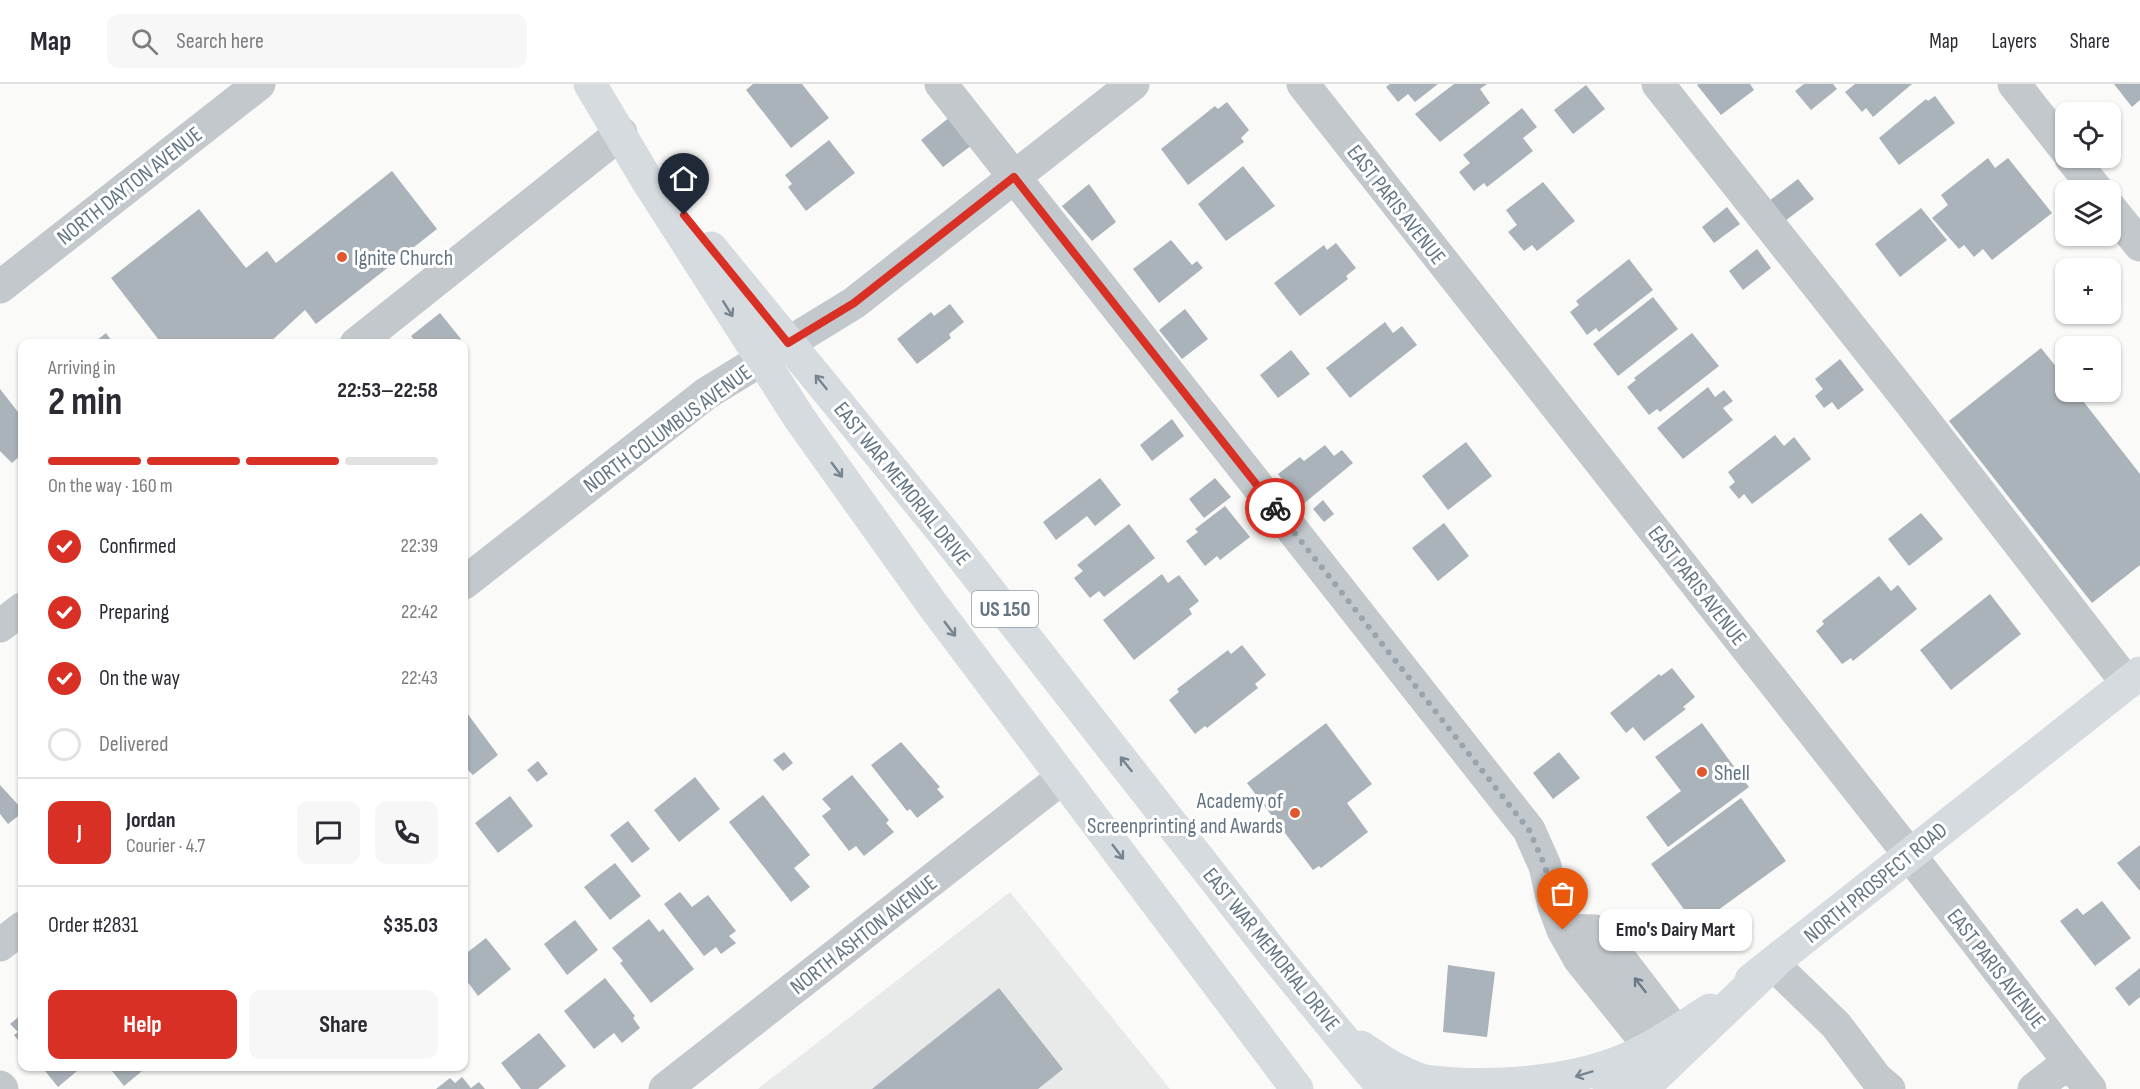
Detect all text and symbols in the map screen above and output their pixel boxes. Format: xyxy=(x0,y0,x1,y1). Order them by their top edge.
search box xyxy=(107,14,527,68)
text: Map xyxy=(30,25,71,58)
icon: search xyxy=(128,25,161,58)
text: Search here xyxy=(176,28,264,55)
text: Map xyxy=(1929,29,1958,54)
text: Layers xyxy=(1991,29,2037,54)
text: Share xyxy=(2070,29,2110,54)
map controls xyxy=(2055,102,2121,402)
button: locate xyxy=(2055,102,2121,168)
street label: NORTH DAYTON AVENUE xyxy=(52,121,208,251)
street label: EAST PARIS AVENUE xyxy=(1341,140,1451,270)
pin xyxy=(658,153,709,215)
icon: home xyxy=(667,162,700,195)
button: layers xyxy=(2055,180,2121,246)
place label: Ignite Church xyxy=(354,245,453,272)
marker: Ignite Church xyxy=(335,250,349,264)
button: + xyxy=(2055,258,2121,324)
one-way arrow xyxy=(722,300,734,317)
button: − xyxy=(2055,336,2121,402)
text: Arriving in xyxy=(48,356,116,380)
street label: NORTH COLUMBUS AVENUE xyxy=(579,359,757,499)
one-way arrow xyxy=(814,374,827,390)
text: 22:53–22:58 xyxy=(337,377,438,404)
text: 2 min xyxy=(48,379,122,426)
street label: EAST WAR MEMORIAL DRIVE xyxy=(827,397,976,571)
one-way arrow xyxy=(831,462,843,478)
text: On the way · 160 m xyxy=(48,474,173,498)
courier xyxy=(1245,478,1305,538)
icon: bike xyxy=(1259,492,1292,525)
street label: EAST PARIS AVENUE xyxy=(1642,521,1752,651)
icon: check xyxy=(48,530,81,563)
text: Confirmed xyxy=(99,533,176,560)
text: 22:39 xyxy=(400,534,438,558)
road number: US 150 xyxy=(972,591,1038,627)
icon: check xyxy=(48,596,81,629)
text: Preparing xyxy=(99,599,169,626)
text: 22:42 xyxy=(401,600,438,624)
one-way arrow xyxy=(944,620,957,636)
icon: check xyxy=(48,662,81,695)
text: On the way xyxy=(99,665,180,692)
text: 22:43 xyxy=(401,666,438,690)
text: Delivered xyxy=(99,731,168,758)
one-way arrow xyxy=(1120,756,1133,772)
place label: Shell xyxy=(1714,760,1750,787)
marker: Shell xyxy=(1695,765,1709,779)
place label: Academy of Screenprinting and Awards xyxy=(1087,788,1284,840)
button: chat xyxy=(297,801,360,864)
button: phone xyxy=(375,801,438,864)
marker: Academy of Screenprinting and Awards xyxy=(1288,806,1302,820)
text: Jordan xyxy=(126,807,175,834)
street label: NORTH PROSPECT ROAD xyxy=(1799,817,1953,949)
text: J xyxy=(77,819,82,846)
text: Courier · 4.7 xyxy=(126,834,205,858)
one-way arrow xyxy=(1111,844,1124,860)
street label: EAST WAR MEMORIAL DRIVE xyxy=(1196,863,1345,1037)
pin xyxy=(1537,868,1588,930)
street label: NORTH ASHTON AVENUE xyxy=(785,870,943,1001)
icon: bag xyxy=(1546,877,1579,910)
street label: EAST PARIS AVENUE xyxy=(1941,904,2051,1034)
callout: Emo's Dairy Mart xyxy=(1599,909,1752,951)
text: Order #2831 xyxy=(48,912,138,939)
text: $35.03 xyxy=(382,912,438,939)
text: Emo's Dairy Mart xyxy=(1616,918,1735,942)
one-way arrow xyxy=(1634,978,1647,994)
button: Help xyxy=(48,990,237,1059)
button: Share xyxy=(249,990,438,1059)
one-way arrow xyxy=(1575,1069,1594,1080)

